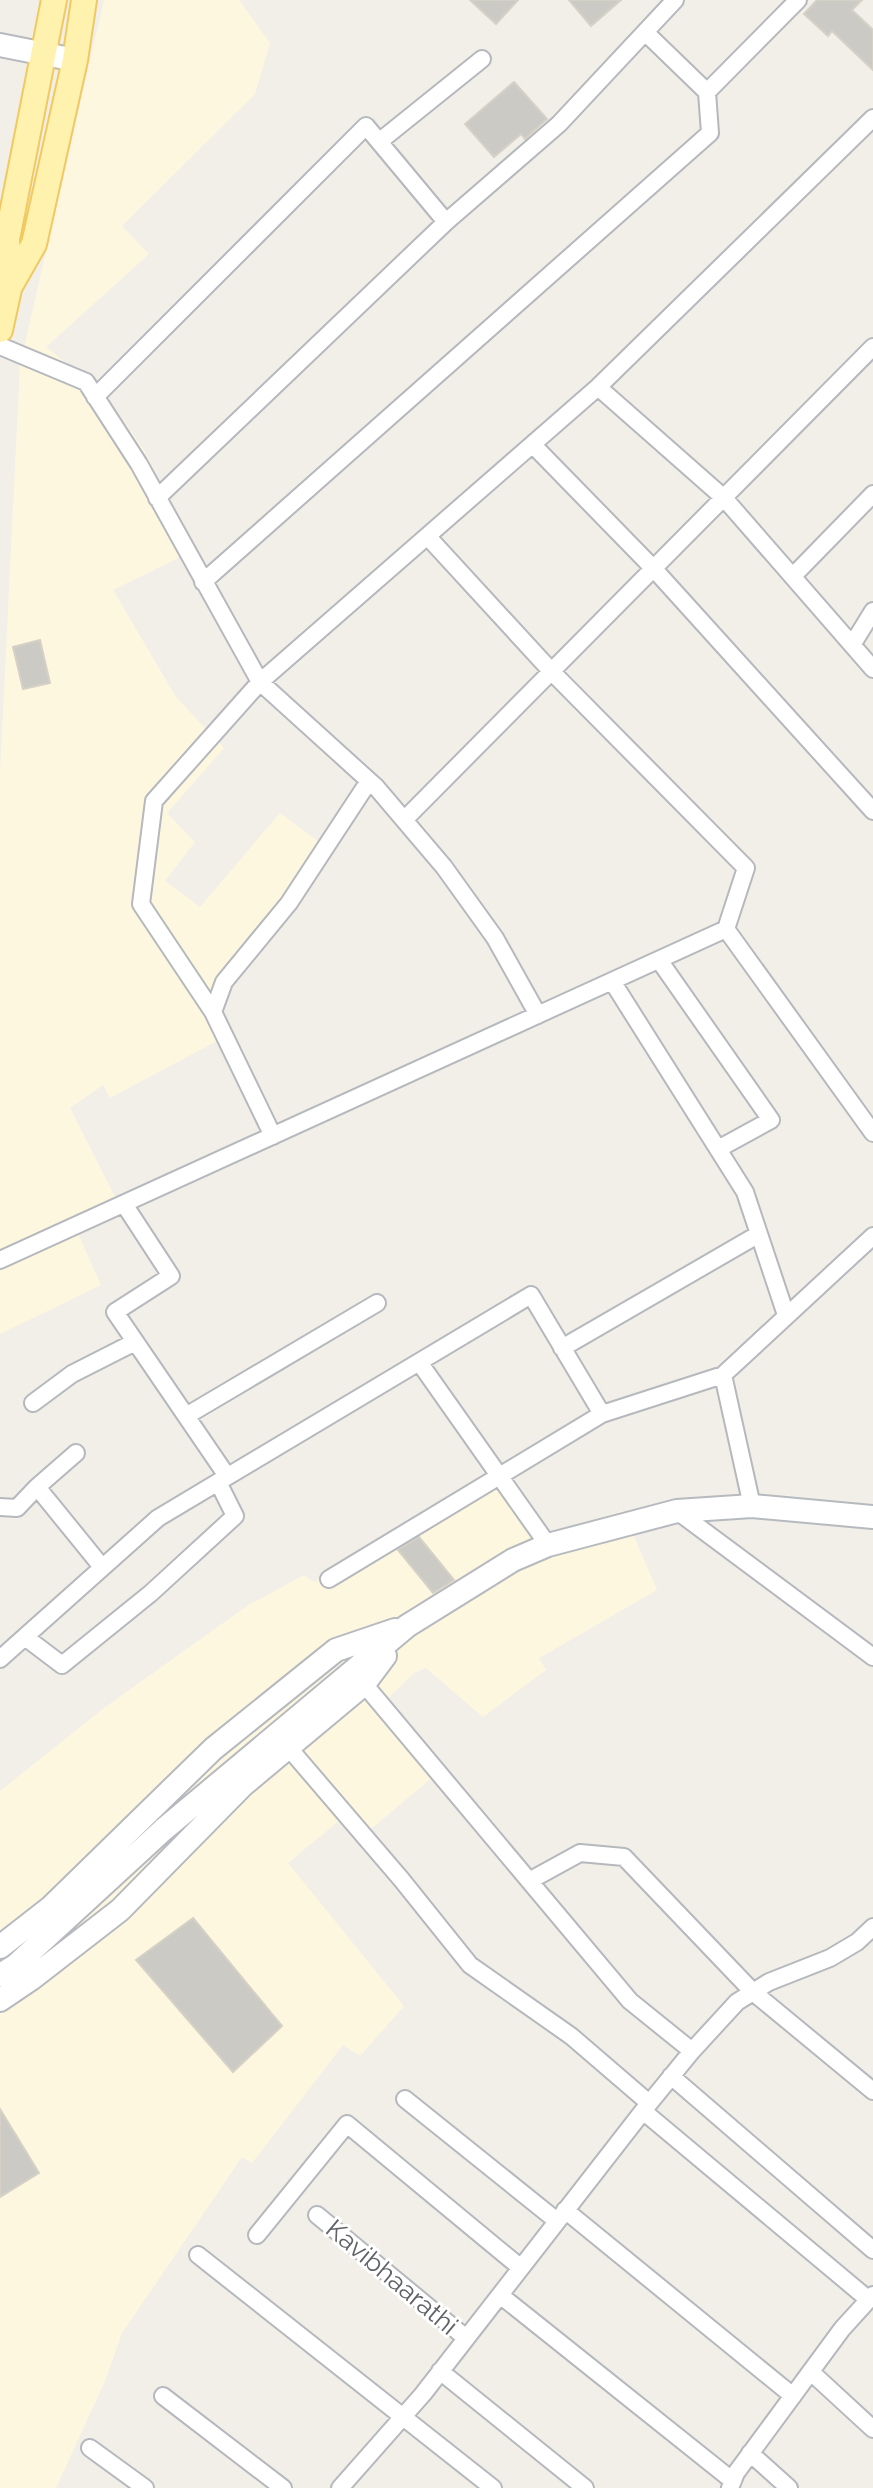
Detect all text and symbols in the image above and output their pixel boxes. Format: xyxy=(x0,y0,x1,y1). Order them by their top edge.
street label: Kavibhaarathi xyxy=(320,2213,464,2341)

